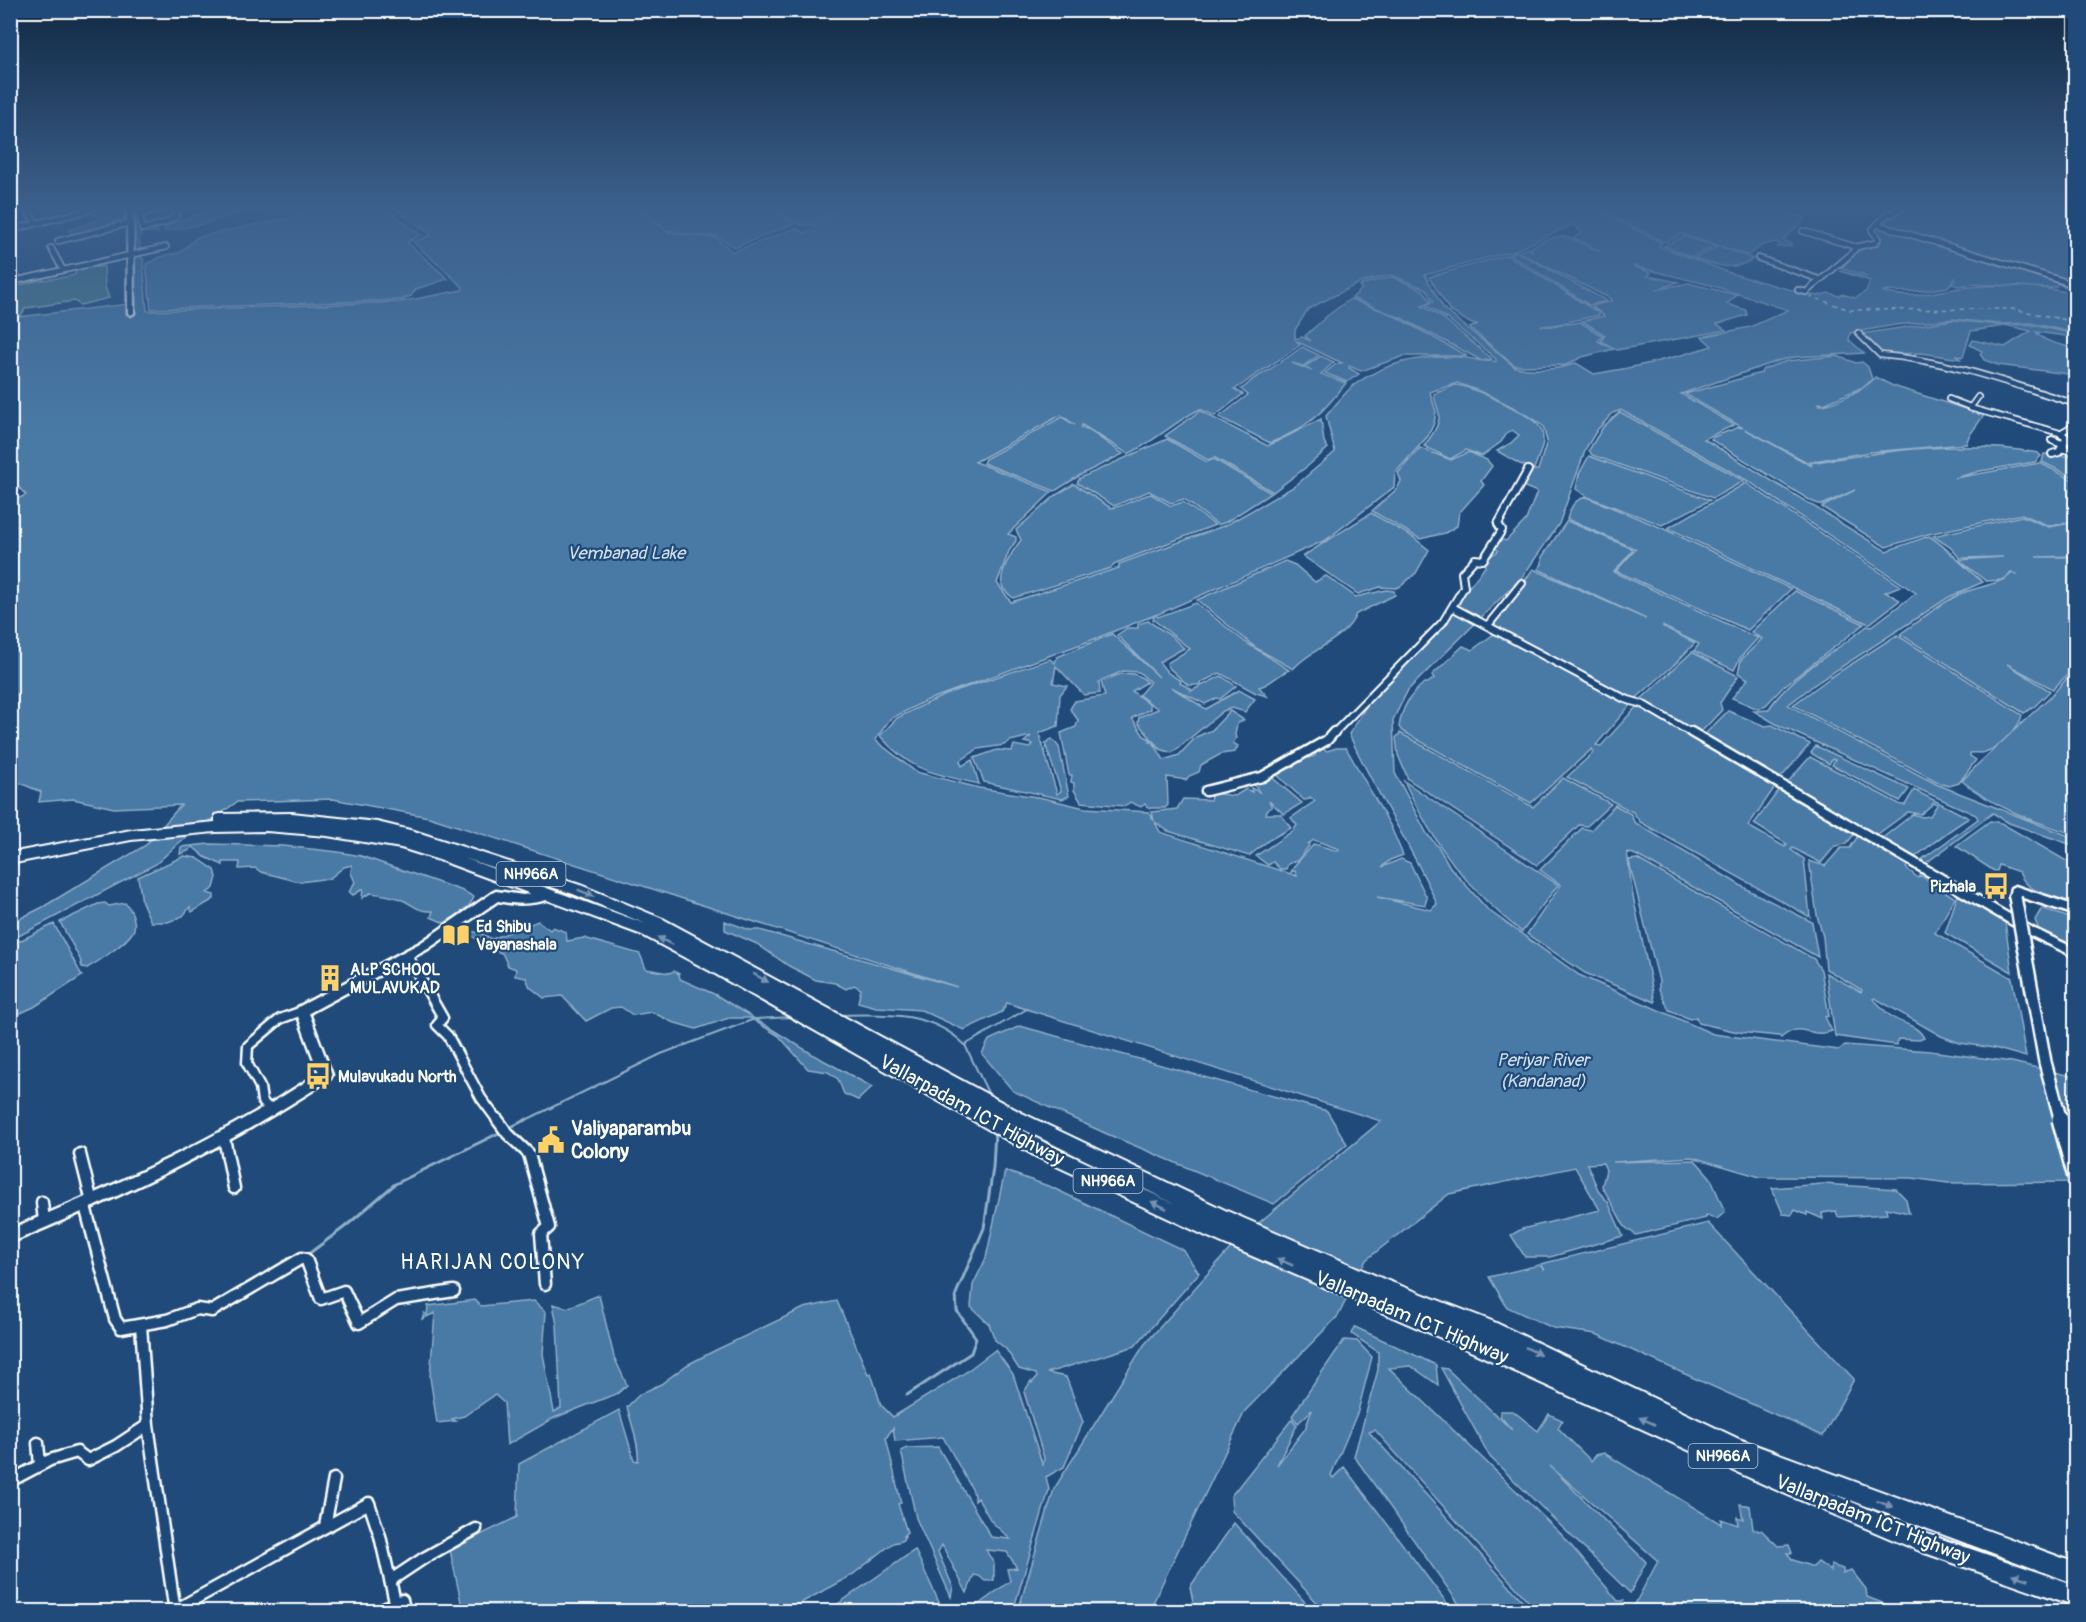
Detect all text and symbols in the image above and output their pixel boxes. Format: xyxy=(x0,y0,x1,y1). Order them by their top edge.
water label: Vembanad Lake xyxy=(567,542,687,565)
road number: NH966A xyxy=(496,862,566,886)
bus stop icon: Pizhala xyxy=(1981,871,2011,901)
place label: Pizhala xyxy=(1930,877,1977,897)
one-way arrow xyxy=(577,888,595,898)
place label: Ed Shibu Vayanashala xyxy=(476,917,557,955)
library icon: Ed Shibu Vayanashala xyxy=(441,920,471,950)
one-way arrow xyxy=(657,936,674,945)
place label: ALP SCHOOL MULAVUKAD xyxy=(350,960,440,998)
building icon: ALP SCHOOL MULAVUKAD xyxy=(315,963,345,993)
one-way arrow xyxy=(753,973,770,983)
street label: Vallarpadam ICT Highway xyxy=(875,1049,1069,1172)
water label: Periyar River (Kandanad) xyxy=(1497,1049,1592,1093)
bus stop icon: Mulavukadu North xyxy=(303,1061,333,1091)
place label: Mulavukadu North xyxy=(338,1067,457,1087)
place label: Valiyaparambu Colony xyxy=(571,1116,691,1164)
public building icon: Valiyaparambu Colony xyxy=(536,1125,566,1155)
road number: NH966A xyxy=(1074,1169,1142,1193)
one-way arrow xyxy=(1150,1200,1168,1210)
district label: HARIJAN COLONY xyxy=(400,1249,586,1276)
one-way arrow xyxy=(1276,1256,1294,1266)
street label: Vallarpadam ICT Highway xyxy=(1311,1265,1513,1370)
one-way arrow xyxy=(1525,1346,1542,1355)
one-way arrow xyxy=(1638,1417,1655,1426)
road number: NH966A xyxy=(1688,1444,1758,1468)
street label: Vallarpadam ICT Highway xyxy=(1772,1469,1974,1570)
one-way arrow xyxy=(1876,1500,1894,1509)
one-way arrow xyxy=(2011,1571,2029,1581)

